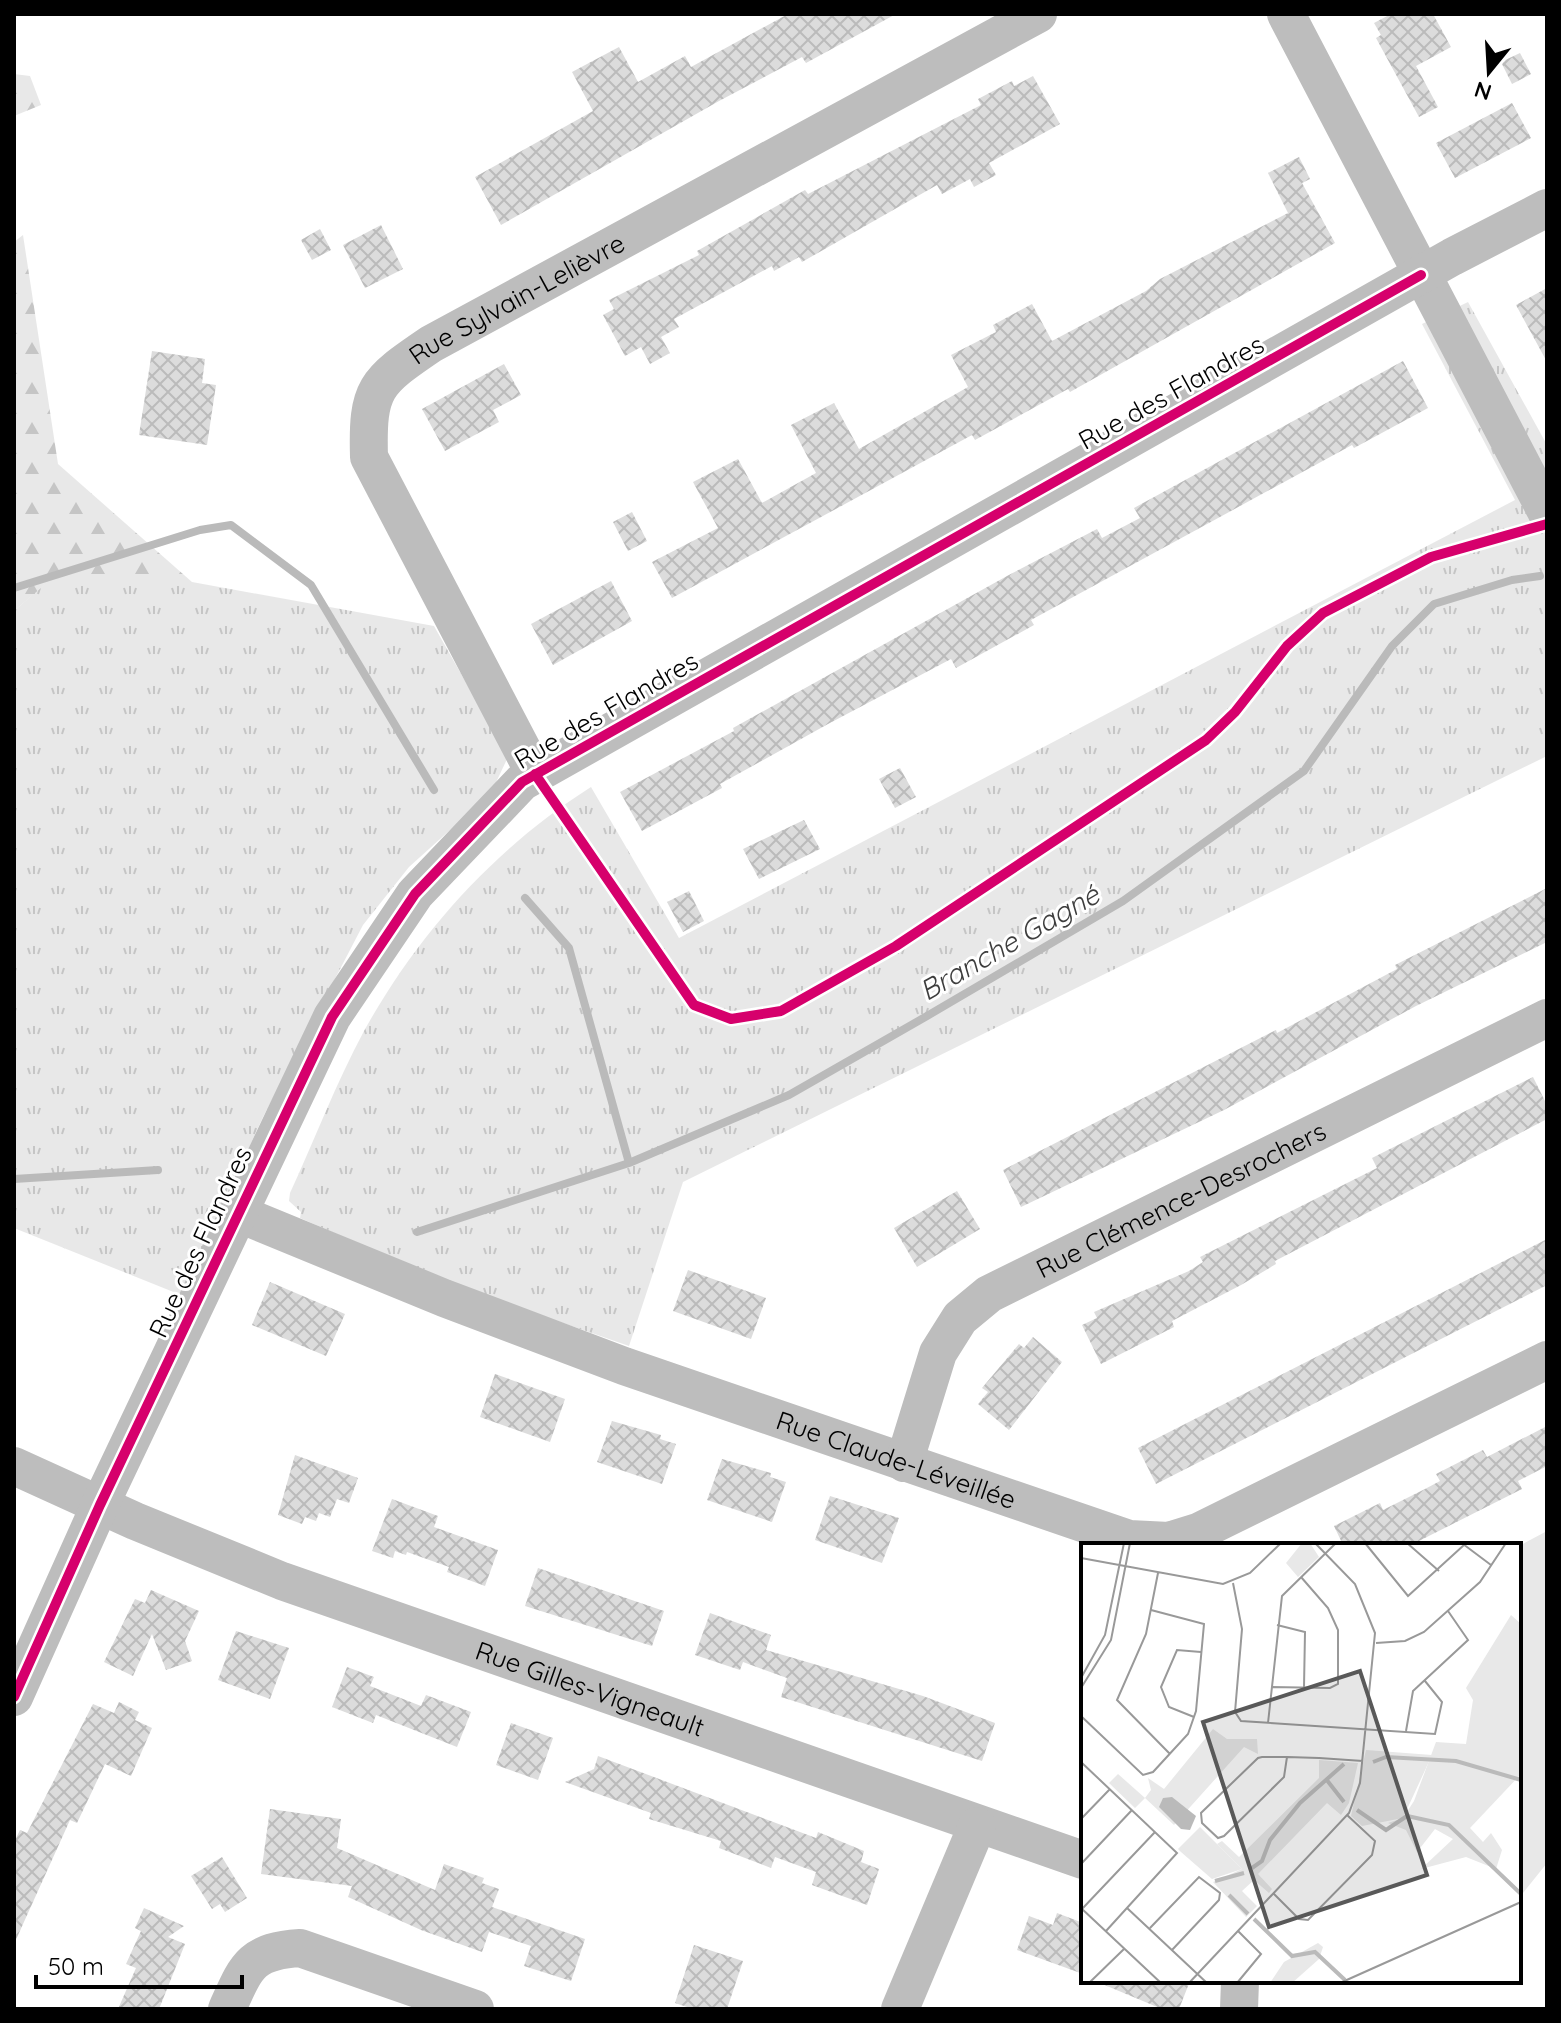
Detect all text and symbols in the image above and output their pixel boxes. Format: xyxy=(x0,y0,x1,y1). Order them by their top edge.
north arrow xyxy=(1449,32,1529,112)
text: N xyxy=(1471,75,1495,107)
street label: Rue Sylvain-Lelièvre xyxy=(402,226,630,371)
street label: Rue des Flandres xyxy=(1072,327,1270,457)
street label: Rue des Flandres xyxy=(508,644,704,776)
water label: Branche Gagné xyxy=(913,876,1106,1008)
street label: Rue Clémence-Desrochers xyxy=(1030,1114,1331,1285)
street label: Rue des Flandres xyxy=(141,1141,259,1343)
street label: Rue Claude-Léveillée xyxy=(772,1403,1020,1516)
inset map xyxy=(1081,1543,1521,1983)
street label: Rue Gilles-Vigneault xyxy=(471,1633,709,1743)
scale bar xyxy=(36,1939,242,1989)
text: 50 m xyxy=(48,1951,104,1981)

